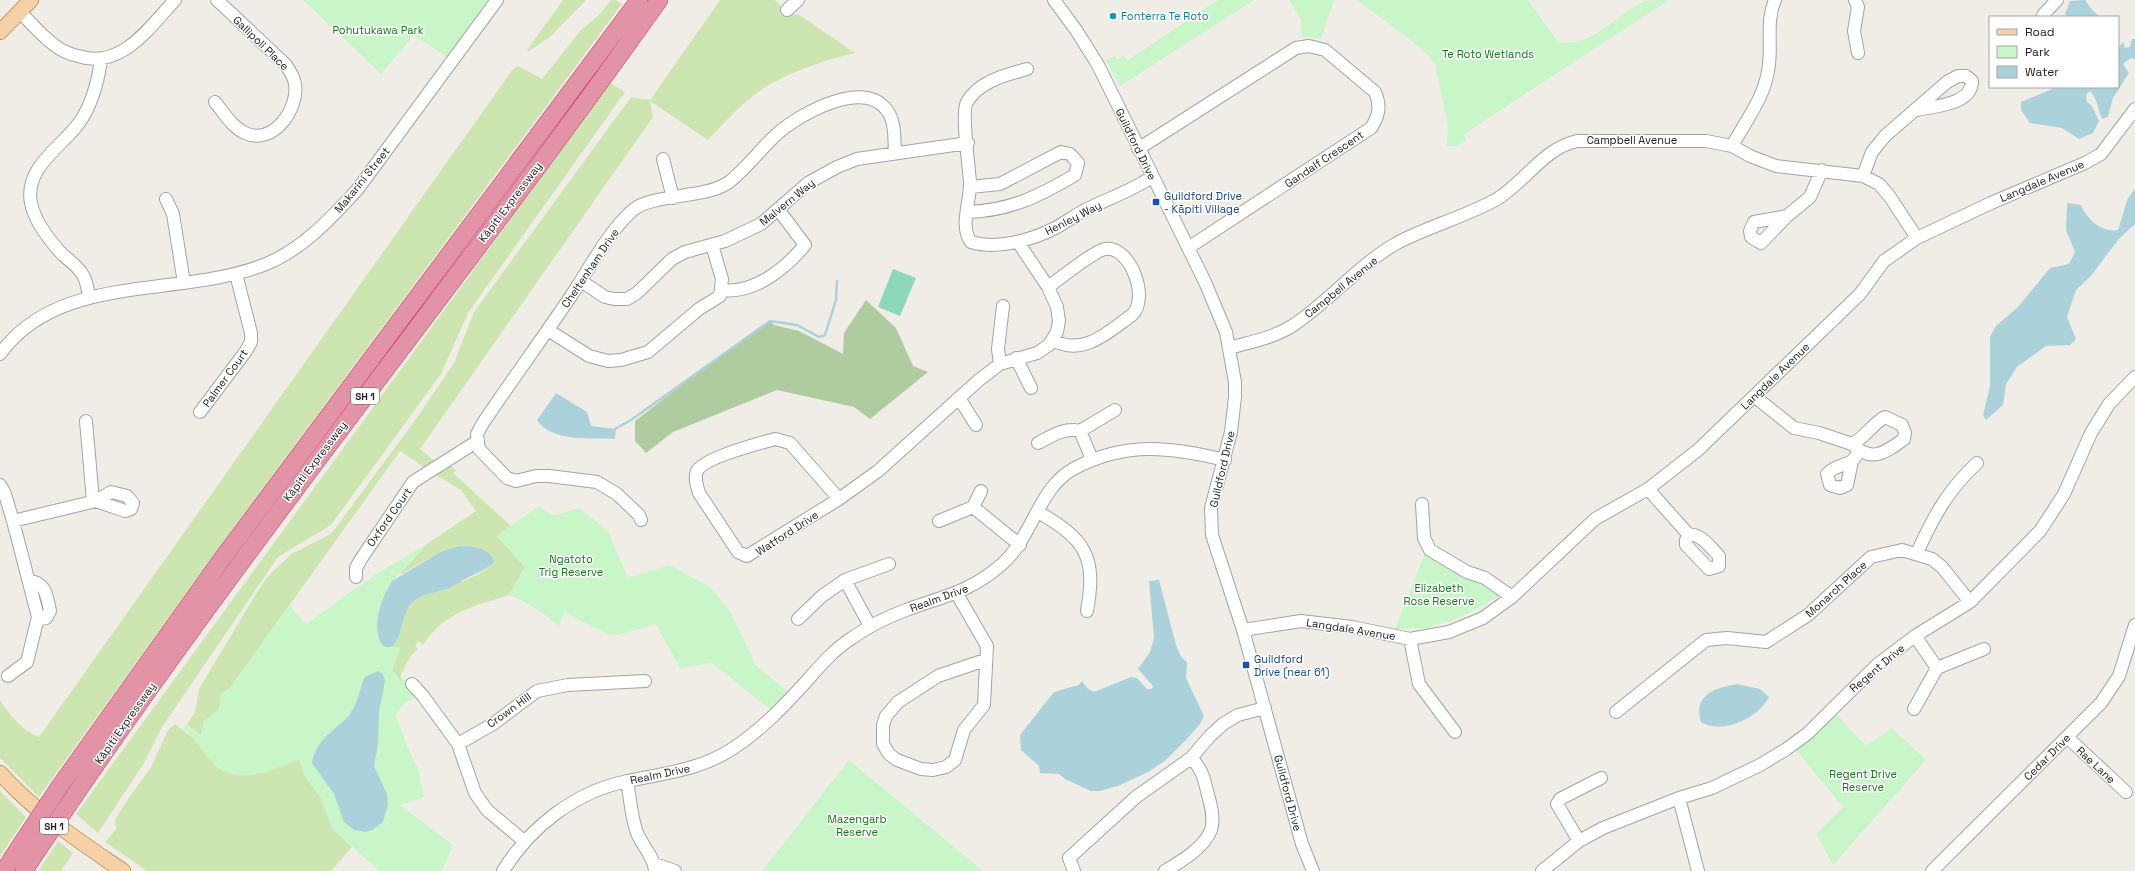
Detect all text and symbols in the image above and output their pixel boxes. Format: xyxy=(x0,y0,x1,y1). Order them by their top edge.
place label: Fonterra Te Roto xyxy=(1121,9,1209,23)
marker: Fonterra Te Roto xyxy=(1108,11,1118,21)
street label: Gallipoli Place xyxy=(230,13,292,73)
legend xyxy=(1989,16,2119,88)
park label: Pohutukawa Park xyxy=(332,23,424,37)
text: Road xyxy=(2025,24,2054,40)
text: Park xyxy=(2025,44,2050,60)
park label: Te Roto Wetlands xyxy=(1442,47,1534,61)
text: Water xyxy=(2025,64,2059,80)
street label: Guildford Drive xyxy=(1113,106,1159,182)
street label: Gandalf Crescent xyxy=(1282,127,1366,191)
street label: Campbell Avenue xyxy=(1587,133,1677,147)
street label: Makarini Street xyxy=(331,144,393,216)
street label: Langdale Avenue xyxy=(1998,157,2086,205)
street label: Kāpiti Expressway xyxy=(475,159,545,245)
street label: Malvern Way xyxy=(757,176,817,228)
place label: Guildford Drive - Kāpiti Village xyxy=(1164,189,1242,216)
marker: Guildford Drive - Kāpiti Village xyxy=(1151,197,1161,207)
street label: Henley Way xyxy=(1042,198,1104,238)
street label: Cheltenham Drive xyxy=(558,226,622,310)
street label: Campbell Avenue xyxy=(1301,253,1381,321)
street label: Langdale Avenue xyxy=(1738,340,1812,412)
street label: Palmer Court xyxy=(199,346,251,410)
road number: SH 1 xyxy=(351,388,379,404)
street label: Kāpiti Expressway xyxy=(280,418,350,504)
street label: Guildford Drive xyxy=(1206,429,1238,509)
street label: Oxford Court xyxy=(363,485,415,549)
street label: Watford Drive xyxy=(753,508,821,558)
park label: Ngatoto Trig Reserve xyxy=(539,552,603,579)
street label: Monarch Place xyxy=(1802,558,1870,620)
street label: Realm Drive xyxy=(908,581,970,615)
park label: Elizabeth Rose Reserve xyxy=(1403,581,1475,608)
street label: Langdale Avenue xyxy=(1305,615,1397,643)
street label: Regent Drive xyxy=(1847,641,1907,695)
place label: Guildford Drive (near 61) xyxy=(1254,652,1329,679)
marker: Guildford Drive (near 61) xyxy=(1241,660,1251,670)
street label: Kāpiti Expressway xyxy=(92,679,158,767)
street label: Crown Hill xyxy=(484,689,534,731)
street label: Cedar Drive xyxy=(2021,731,2073,783)
street label: Rae Lane xyxy=(2074,743,2118,787)
street label: Guildford Drive xyxy=(1271,753,1305,833)
street label: Realm Drive xyxy=(629,761,691,787)
park label: Regent Drive Reserve xyxy=(1829,767,1897,794)
park label: Mazengarb Reserve xyxy=(827,812,887,839)
road number: SH 1 xyxy=(40,818,68,834)

